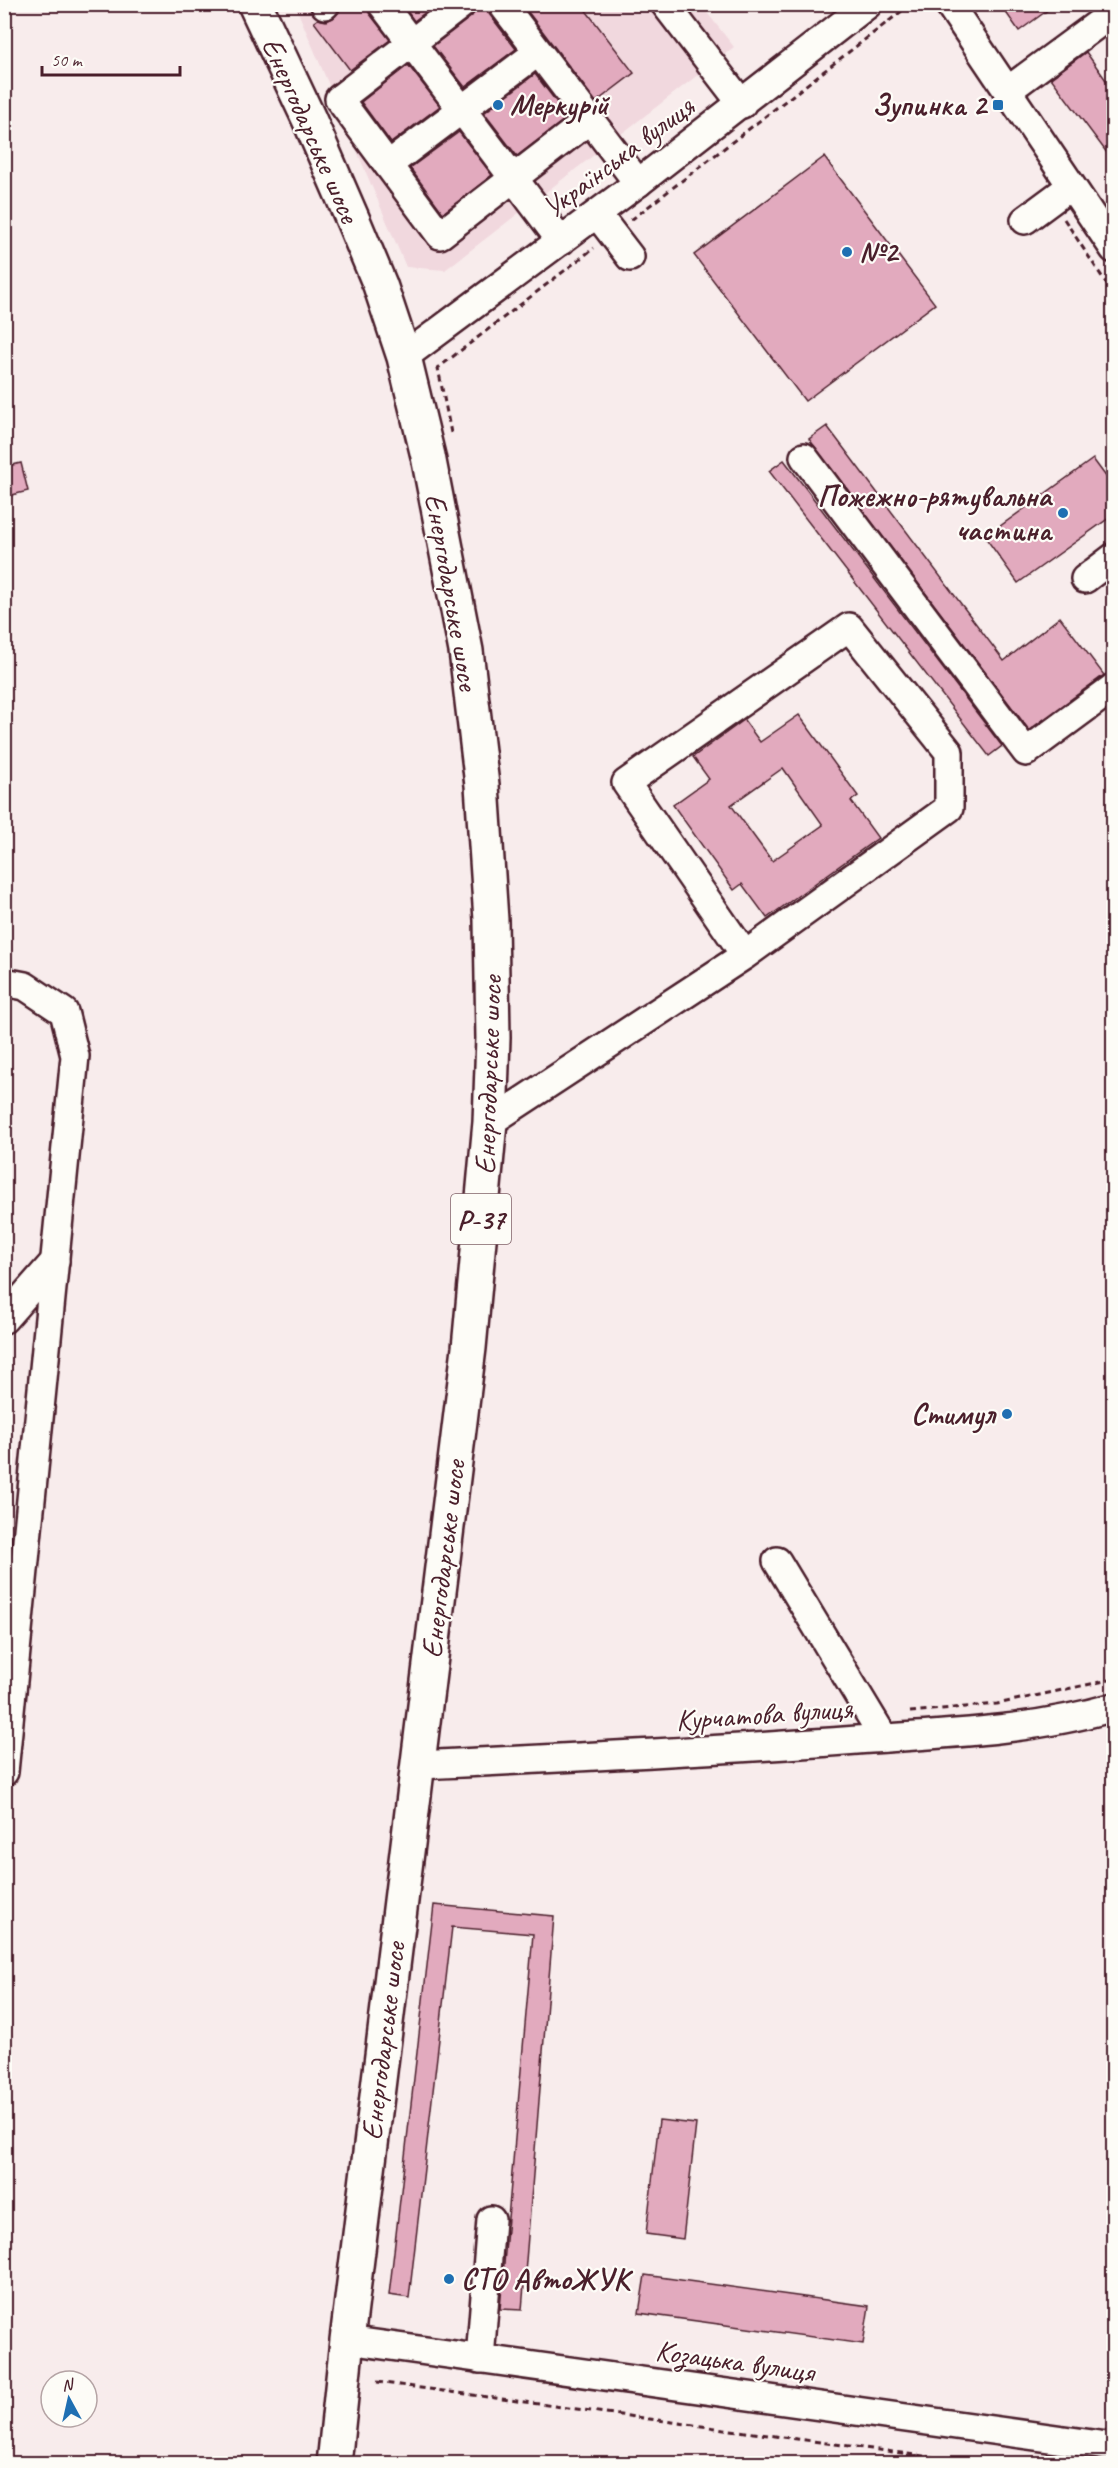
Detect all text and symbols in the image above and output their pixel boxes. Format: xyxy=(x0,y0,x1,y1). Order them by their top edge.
street label: Енергодарське шосе xyxy=(253,31,370,231)
scale bar xyxy=(42,39,180,77)
text: 50 m xyxy=(51,49,84,71)
place label: Меркурій xyxy=(510,86,611,125)
place label: Зупинка 2 xyxy=(872,86,988,124)
street label: Українська вулиця xyxy=(534,87,702,226)
marker: Меркурій xyxy=(491,98,505,112)
marker: Зупинка 2 xyxy=(991,98,1005,112)
place label: №2 xyxy=(859,233,900,271)
marker: №2 xyxy=(840,245,854,259)
place label: Пожежно-рятувальна частина xyxy=(818,477,1054,549)
street label: Енергодарське шосе xyxy=(416,491,488,695)
marker: Пожежно-рятувальна частина xyxy=(1056,506,1070,520)
street label: Енергодарське шосе xyxy=(466,973,511,1175)
road number: Р-37 xyxy=(451,1194,511,1244)
place label: Стимул xyxy=(911,1395,997,1434)
marker: Стимул xyxy=(1000,1407,1014,1421)
street label: Енергодарське шосе xyxy=(412,1456,474,1660)
street label: Курчатова вулиця xyxy=(674,1689,855,1739)
street label: Енергодарське шосе xyxy=(352,1938,414,2142)
place label: СТО АвтоЖУК xyxy=(461,2260,634,2298)
marker: СТО АвтоЖУК xyxy=(442,2272,456,2286)
street label: Козацька вулиця xyxy=(653,2331,819,2391)
north arrow xyxy=(39,2369,99,2429)
text: N xyxy=(61,2374,76,2396)

